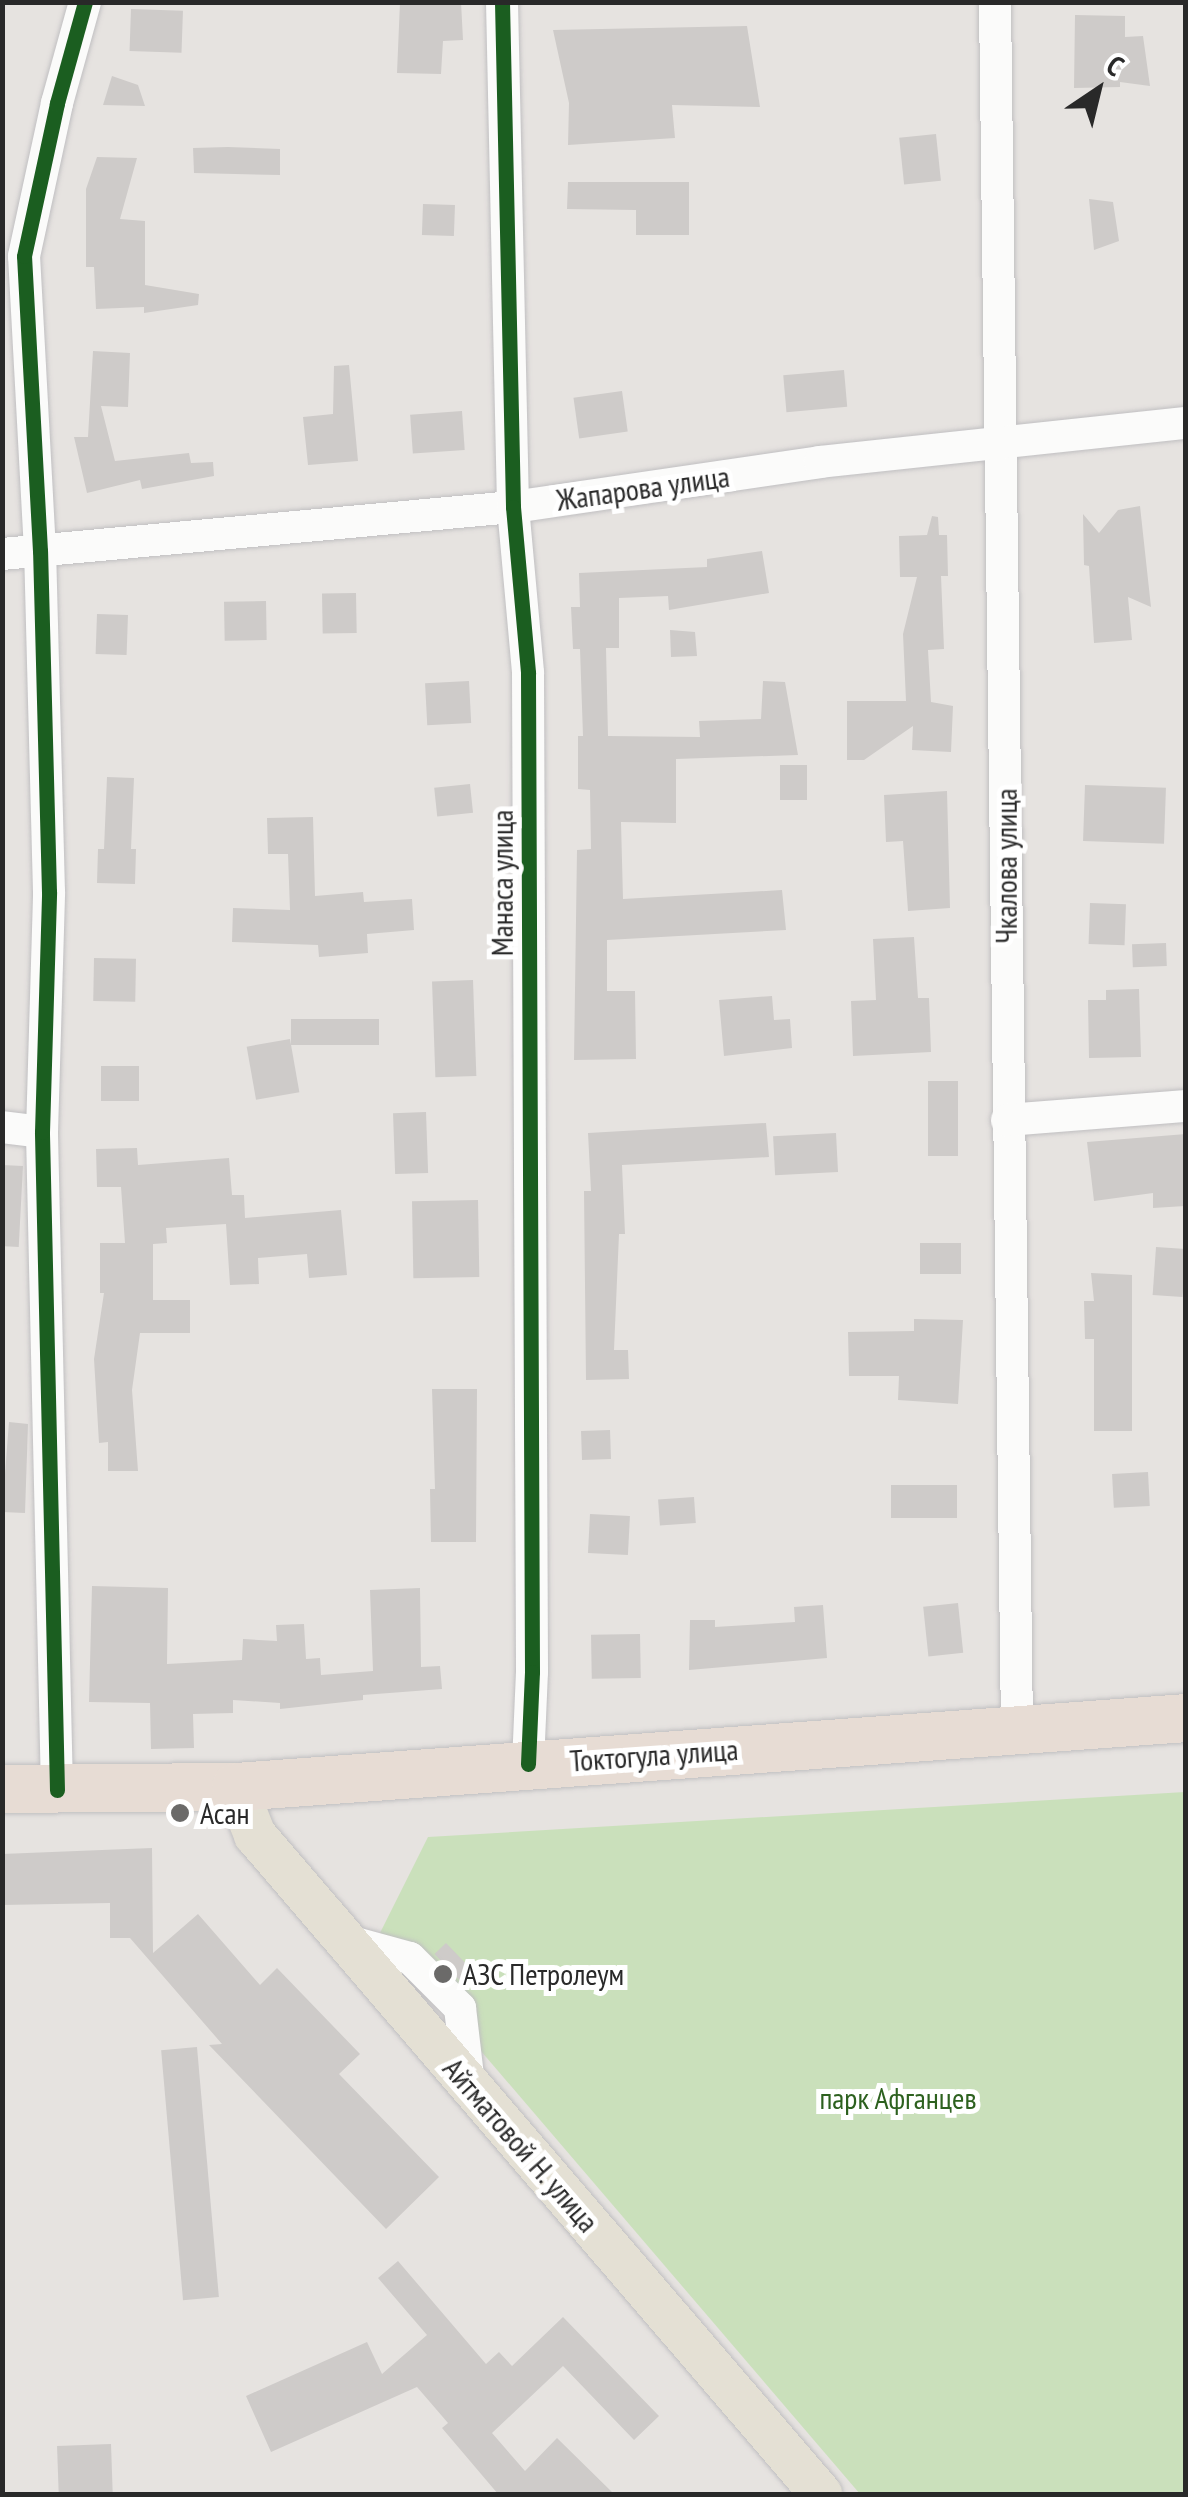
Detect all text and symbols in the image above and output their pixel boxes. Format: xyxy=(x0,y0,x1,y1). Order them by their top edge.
north arrow xyxy=(1048,40,1148,140)
text: С xyxy=(1100,46,1131,84)
street label: Жапарова улица xyxy=(554,458,732,518)
street label: Чкалова улица xyxy=(988,788,1024,944)
street label: Манаса улица xyxy=(484,810,520,956)
street label: Токтогула улица xyxy=(568,1731,740,1779)
place label: Асан xyxy=(200,1795,250,1831)
marker: Асан xyxy=(169,1802,191,1824)
place label: АЗС Петролеум xyxy=(463,1956,625,1992)
marker: АЗС Петролеум xyxy=(432,1963,454,1985)
street label: Айтматовой Н. улица xyxy=(435,2050,607,2240)
park label: парк Афганцев xyxy=(819,2080,977,2116)

